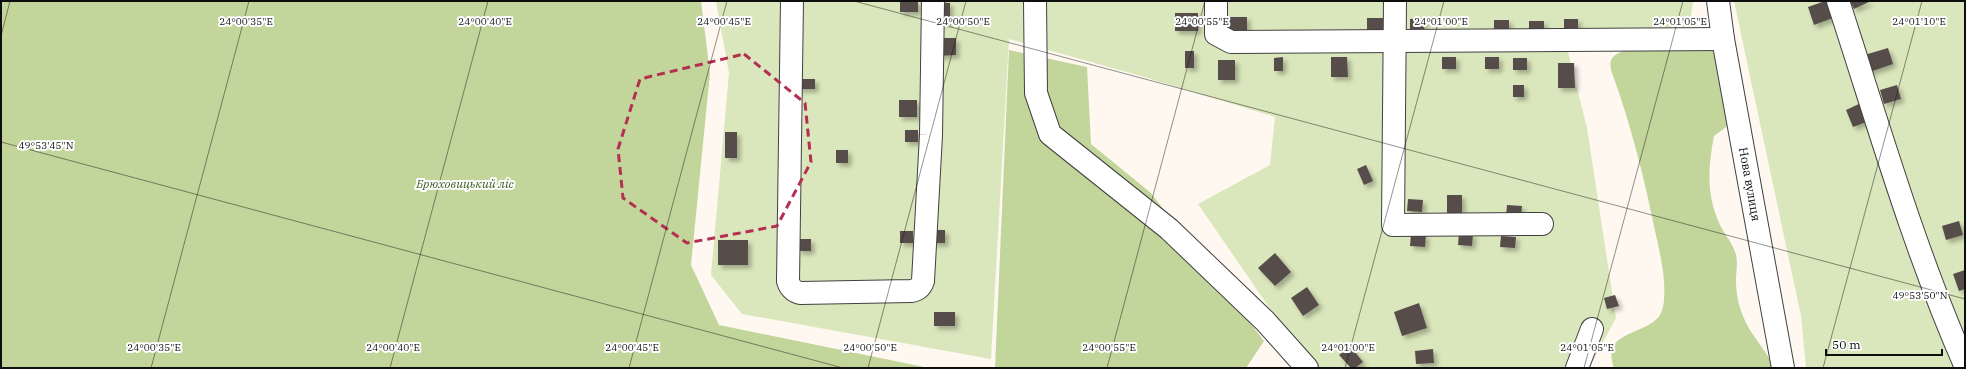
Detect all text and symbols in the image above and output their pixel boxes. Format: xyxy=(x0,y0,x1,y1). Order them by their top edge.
text: 24°00'35"E xyxy=(219,15,273,28)
text: 24°00'40"E xyxy=(458,15,512,28)
text: 24°00'45"E xyxy=(697,15,751,28)
text: 24°00'50"E xyxy=(936,15,990,28)
text: 24°00'55"E xyxy=(1175,15,1229,28)
text: 24°01'00"E xyxy=(1414,15,1468,28)
text: 24°01'05"E xyxy=(1653,15,1707,28)
text: 24°01'10"E xyxy=(1892,15,1946,28)
text: 49°53'45"N xyxy=(19,139,74,152)
street label: Нова вулиця xyxy=(1736,146,1764,223)
park label: Брюховицький ліс xyxy=(415,176,515,191)
text: 49°53'50"N xyxy=(1893,289,1948,302)
scale bar xyxy=(1826,331,1942,357)
text: 50 m xyxy=(1832,337,1861,352)
text: 24°00'35"E xyxy=(127,341,181,354)
text: 24°00'40"E xyxy=(366,341,420,354)
text: 24°00'45"E xyxy=(605,341,659,354)
text: 24°00'50"E xyxy=(843,341,897,354)
text: 24°00'55"E xyxy=(1082,341,1136,354)
text: 24°01'00"E xyxy=(1321,341,1375,354)
text: 24°01'05"E xyxy=(1560,341,1614,354)

